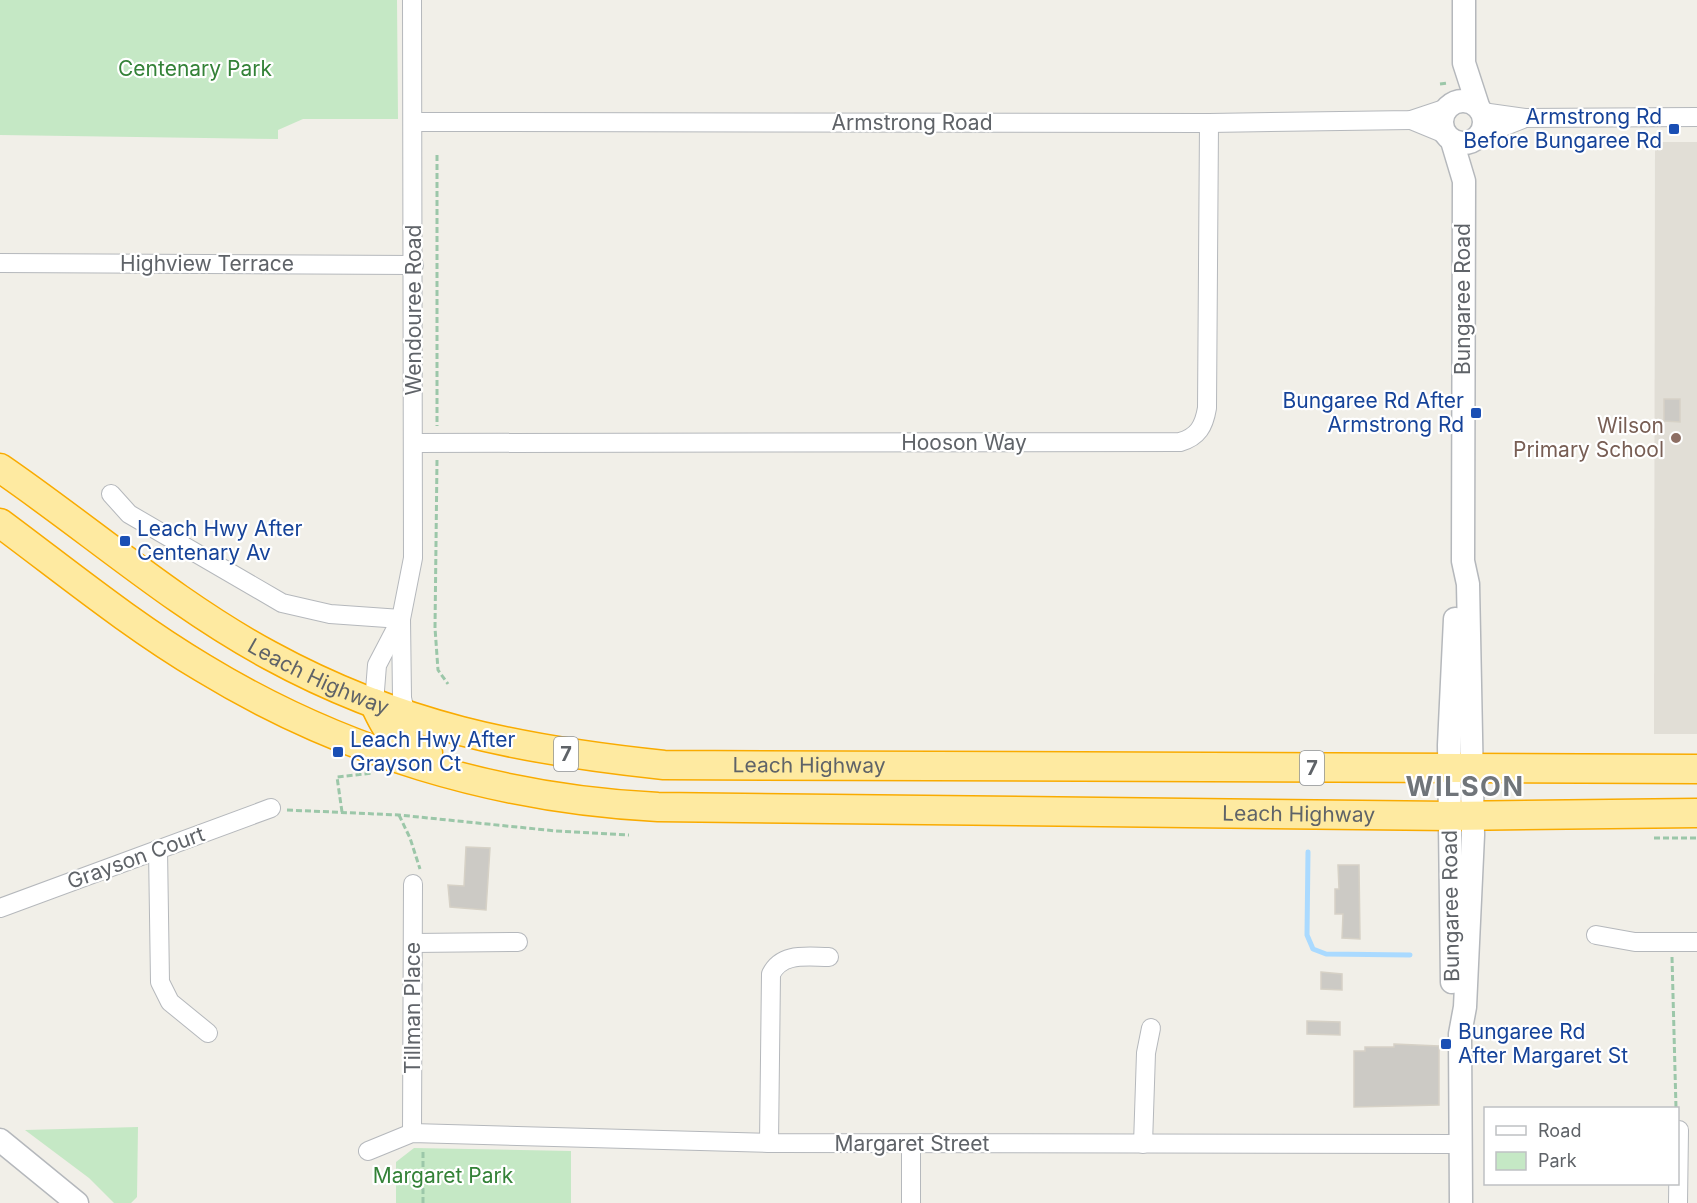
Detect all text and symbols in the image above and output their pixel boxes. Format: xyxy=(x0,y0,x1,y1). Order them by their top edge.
park label: Centenary Park xyxy=(118,56,272,81)
place label: Armstrong Rd Before Bungaree Rd xyxy=(1463,104,1662,153)
street label: Armstrong Road xyxy=(831,110,993,135)
marker: Armstrong Rd Before Bungaree Rd xyxy=(1667,122,1681,136)
street label: Bungaree Road xyxy=(1450,223,1475,375)
street label: Wendouree Road xyxy=(401,225,426,395)
street label: Highview Terrace xyxy=(120,251,294,276)
place label: Bungaree Rd After Armstrong Rd xyxy=(1282,388,1464,437)
marker: Bungaree Rd After Armstrong Rd xyxy=(1469,406,1483,420)
place label: Wilson Primary School xyxy=(1513,413,1664,462)
street label: Hooson Way xyxy=(901,430,1027,455)
marker: Wilson Primary School xyxy=(1669,431,1683,445)
place label: Leach Hwy After Centenary Av xyxy=(137,516,302,565)
marker: Leach Hwy After Centenary Av xyxy=(118,534,132,548)
street label: Leach Highway xyxy=(244,633,393,720)
place label: Leach Hwy After Grayson Ct xyxy=(350,727,515,776)
road number: 7 xyxy=(554,737,578,771)
marker: Leach Hwy After Grayson Ct xyxy=(331,745,345,759)
road number: 7 xyxy=(1300,751,1324,785)
street label: Leach Highway xyxy=(733,752,886,778)
district label: WILSON xyxy=(1406,770,1524,803)
street label: Leach Highway xyxy=(1222,800,1375,827)
street label: Grayson Court xyxy=(64,821,208,894)
street label: Bungaree Road xyxy=(1437,830,1464,982)
street label: Tillman Place xyxy=(400,942,425,1074)
place label: Bungaree Rd After Margaret St xyxy=(1458,1019,1628,1068)
marker: Bungaree Rd After Margaret St xyxy=(1439,1037,1453,1051)
legend xyxy=(1484,1107,1679,1185)
text: Road xyxy=(1538,1120,1581,1141)
street label: Margaret Street xyxy=(835,1131,990,1156)
text: Park xyxy=(1538,1150,1577,1171)
park label: Margaret Park xyxy=(373,1163,514,1188)

